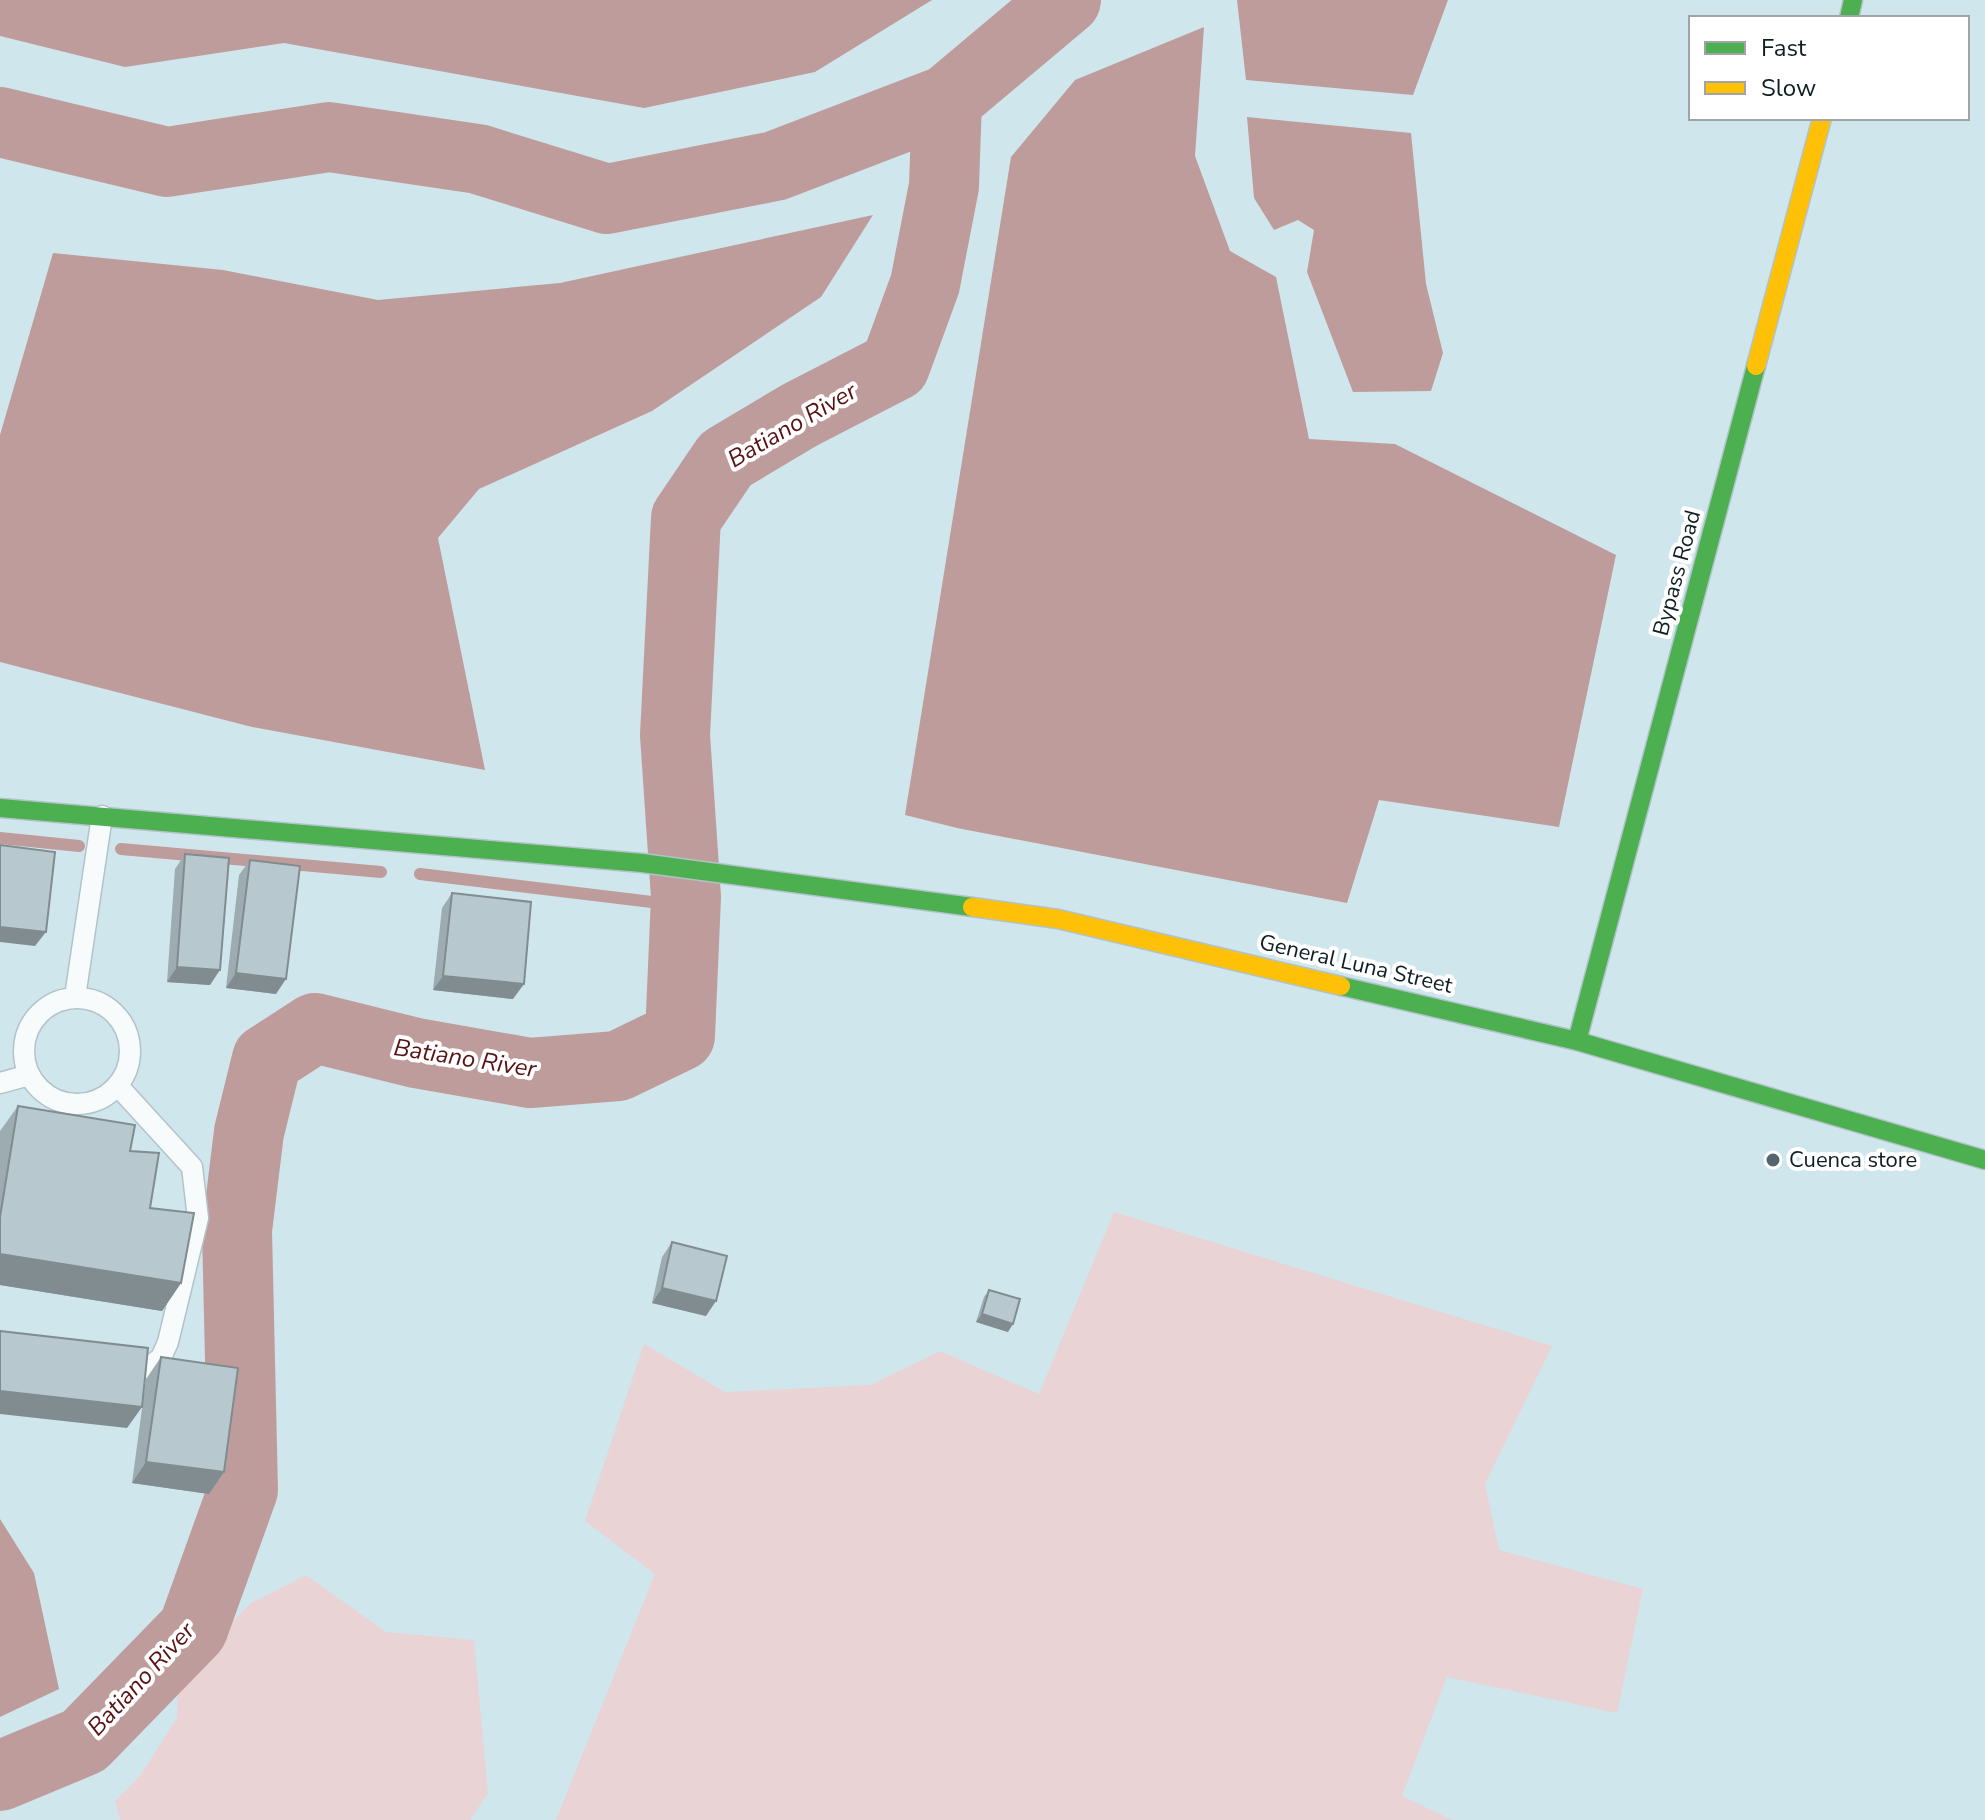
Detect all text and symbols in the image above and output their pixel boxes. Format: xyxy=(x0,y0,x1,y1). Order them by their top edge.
legend xyxy=(1689,16,1969,120)
text: Fast xyxy=(1761,32,1807,64)
text: Slow xyxy=(1761,72,1816,104)
water label: Batiano River xyxy=(722,374,864,475)
street label: Bypass Road xyxy=(1646,507,1708,639)
street label: General Luna Street xyxy=(1256,927,1456,1001)
water label: Batiano River xyxy=(391,1031,540,1085)
place label: Cuenca store xyxy=(1789,1145,1917,1175)
marker: Cuenca store xyxy=(1764,1151,1782,1169)
water label: Batiano River xyxy=(80,1614,203,1743)

